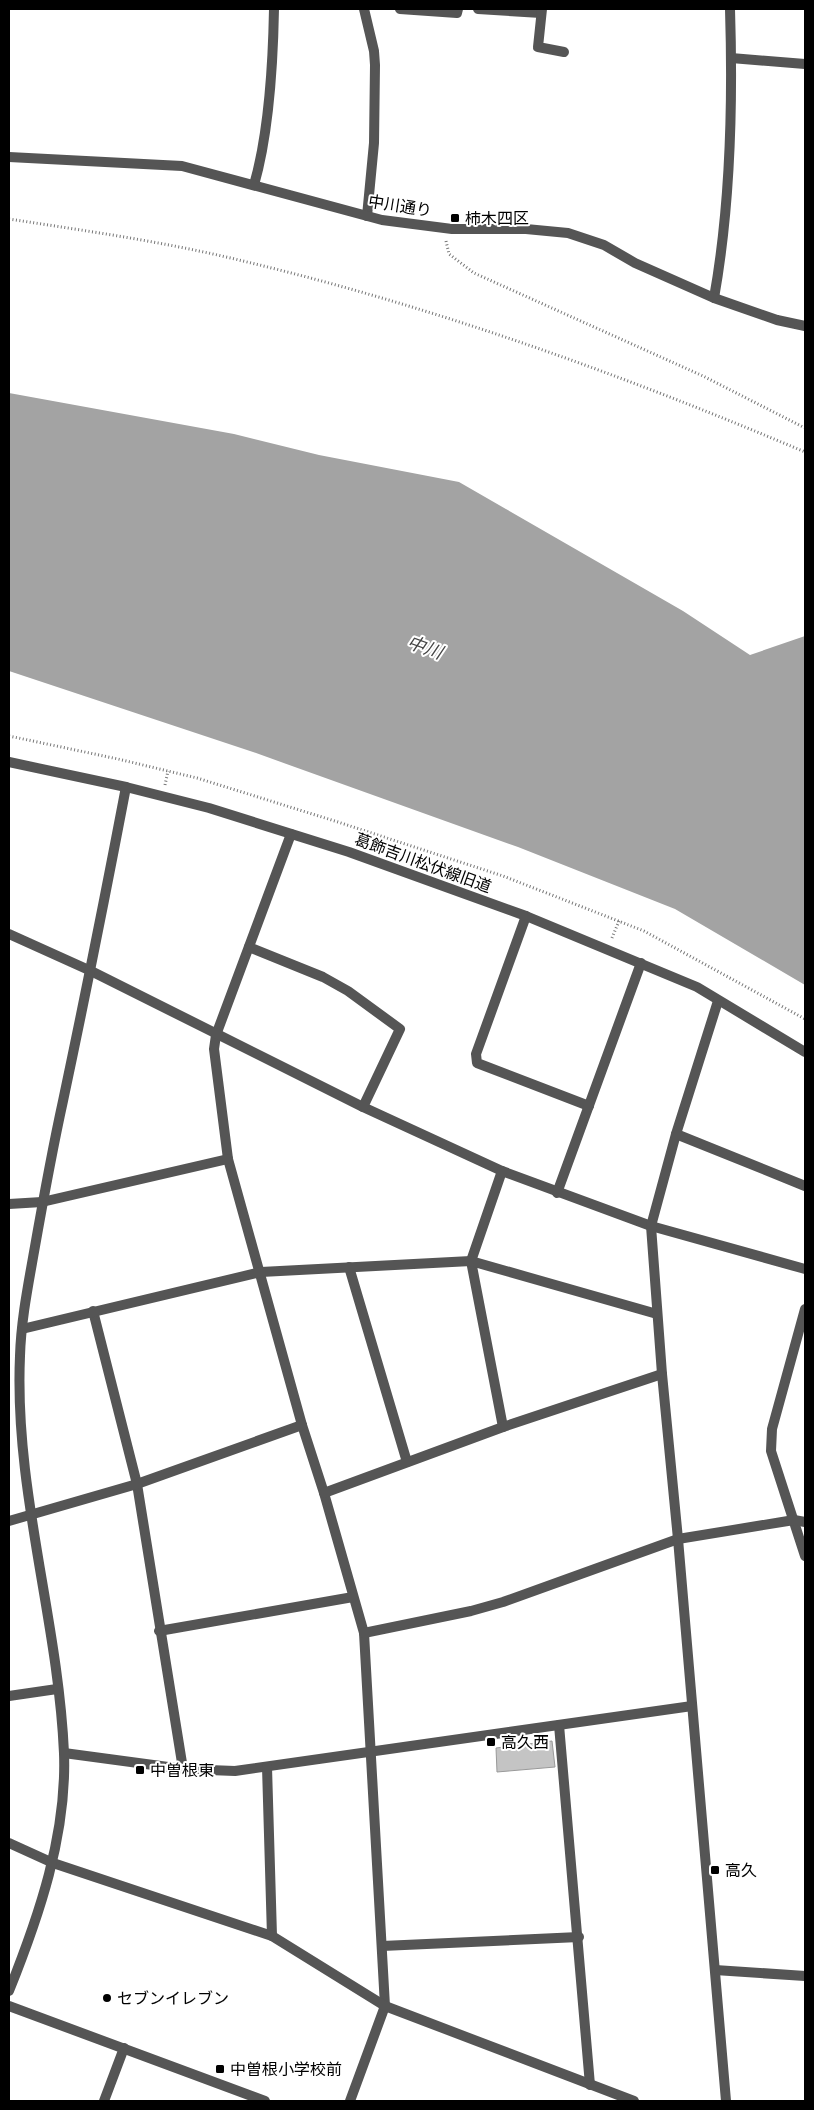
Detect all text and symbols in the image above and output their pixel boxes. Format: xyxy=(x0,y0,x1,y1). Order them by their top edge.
street label: 中川通り xyxy=(367,192,433,220)
place label: 柿木四区 xyxy=(465,209,529,228)
marker: 柿木四区 xyxy=(449,212,461,224)
water label: 中川 xyxy=(404,631,447,664)
street label: 葛飾吉川松伏線旧道 xyxy=(352,829,494,897)
place label: 高久西 xyxy=(501,1733,549,1752)
marker: 高久西 xyxy=(485,1736,497,1748)
place label: 中曽根東 xyxy=(150,1761,214,1780)
marker: 中曽根東 xyxy=(134,1764,146,1776)
place label: 高久 xyxy=(725,1861,757,1880)
marker: 高久 xyxy=(709,1864,721,1876)
place label: セブンイレブン xyxy=(117,1989,229,2008)
marker: セブンイレブン xyxy=(101,1992,113,2004)
place label: 中曽根小学校前 xyxy=(230,2060,342,2079)
marker: 中曽根小学校前 xyxy=(214,2063,226,2075)

